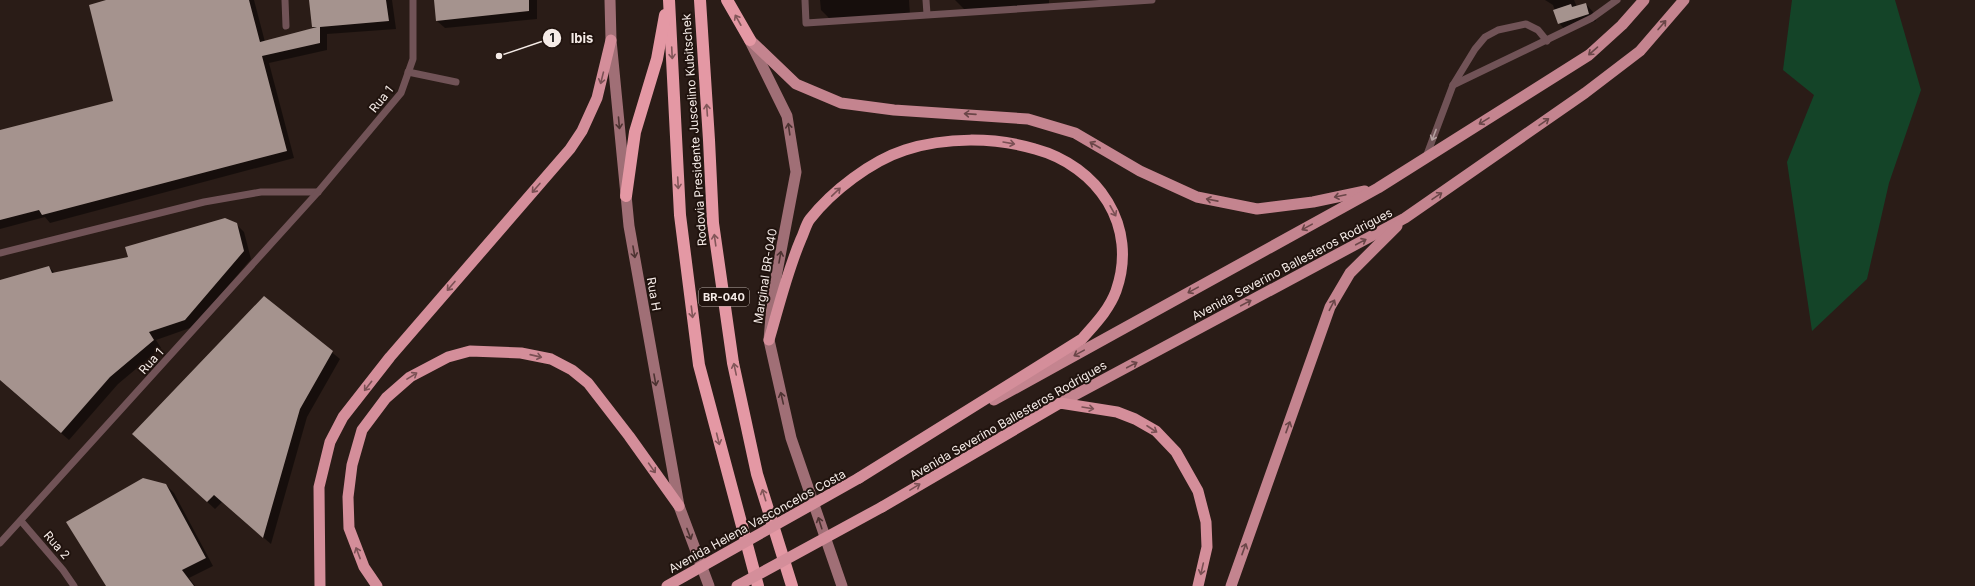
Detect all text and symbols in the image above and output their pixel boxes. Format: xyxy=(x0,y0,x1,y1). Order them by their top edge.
street label: Rodovia Presidente Juscelino Kubitschek xyxy=(678,13,710,247)
one-way arrow xyxy=(734,14,742,26)
one-way arrow xyxy=(1658,20,1667,31)
callout: Ibis xyxy=(542,26,601,51)
text: 1 xyxy=(549,30,555,45)
text: Ibis xyxy=(571,30,593,46)
one-way arrow xyxy=(668,46,675,59)
one-way arrow xyxy=(1589,46,1599,55)
one-way arrow xyxy=(598,71,606,84)
street label: Rua 1 xyxy=(366,83,396,115)
one-way arrow xyxy=(704,104,711,117)
one-way arrow xyxy=(964,111,977,118)
one-way arrow xyxy=(616,116,623,129)
one-way arrow xyxy=(1478,118,1490,126)
one-way arrow xyxy=(1538,118,1549,126)
one-way arrow xyxy=(785,123,793,136)
one-way arrow xyxy=(1430,129,1438,141)
one-way arrow xyxy=(1002,140,1015,148)
one-way arrow xyxy=(1089,140,1101,148)
one-way arrow xyxy=(675,176,682,189)
one-way arrow xyxy=(532,183,541,193)
one-way arrow xyxy=(831,187,841,197)
one-way arrow xyxy=(1432,192,1443,200)
one-way arrow xyxy=(1334,193,1347,201)
one-way arrow xyxy=(1205,196,1218,204)
one-way arrow xyxy=(1110,205,1118,217)
street label: Avenida Severino Ballesteros Rodrigues xyxy=(1189,205,1395,323)
one-way arrow xyxy=(1301,224,1313,232)
street label: Marginal BR-040 xyxy=(750,227,780,325)
one-way arrow xyxy=(711,234,719,247)
one-way arrow xyxy=(1355,237,1367,245)
one-way arrow xyxy=(630,245,638,258)
one-way arrow xyxy=(776,251,784,264)
street label: Rua H xyxy=(644,276,664,312)
one-way arrow xyxy=(447,281,456,292)
one-way arrow xyxy=(1187,287,1199,294)
road number: BR-040 xyxy=(699,288,749,306)
one-way arrow xyxy=(1240,299,1252,307)
one-way arrow xyxy=(1329,299,1336,311)
one-way arrow xyxy=(688,305,696,318)
street label: Rua 1 xyxy=(135,345,167,377)
one-way arrow xyxy=(1073,349,1085,357)
one-way arrow xyxy=(529,352,542,360)
street label: Avenida Severino Ballesteros Rodrigues xyxy=(907,357,1109,483)
one-way arrow xyxy=(1126,360,1138,368)
one-way arrow xyxy=(730,362,738,375)
one-way arrow xyxy=(406,372,417,380)
one-way arrow xyxy=(652,373,660,386)
one-way arrow xyxy=(363,380,372,391)
one-way arrow xyxy=(778,392,786,405)
one-way arrow xyxy=(1082,404,1095,412)
one-way arrow xyxy=(1284,421,1292,433)
one-way arrow xyxy=(1146,425,1157,433)
one-way arrow xyxy=(715,432,722,445)
one-way arrow xyxy=(648,462,656,473)
street label: Avenida Helena Vasconcelos Costa xyxy=(666,466,848,576)
one-way arrow xyxy=(909,483,921,491)
one-way arrow xyxy=(760,489,767,502)
one-way arrow xyxy=(816,516,823,529)
one-way arrow xyxy=(686,527,694,539)
street label: Rua 2 xyxy=(41,528,73,562)
one-way arrow xyxy=(1241,544,1249,556)
one-way arrow xyxy=(354,547,362,559)
one-way arrow xyxy=(1198,562,1206,575)

